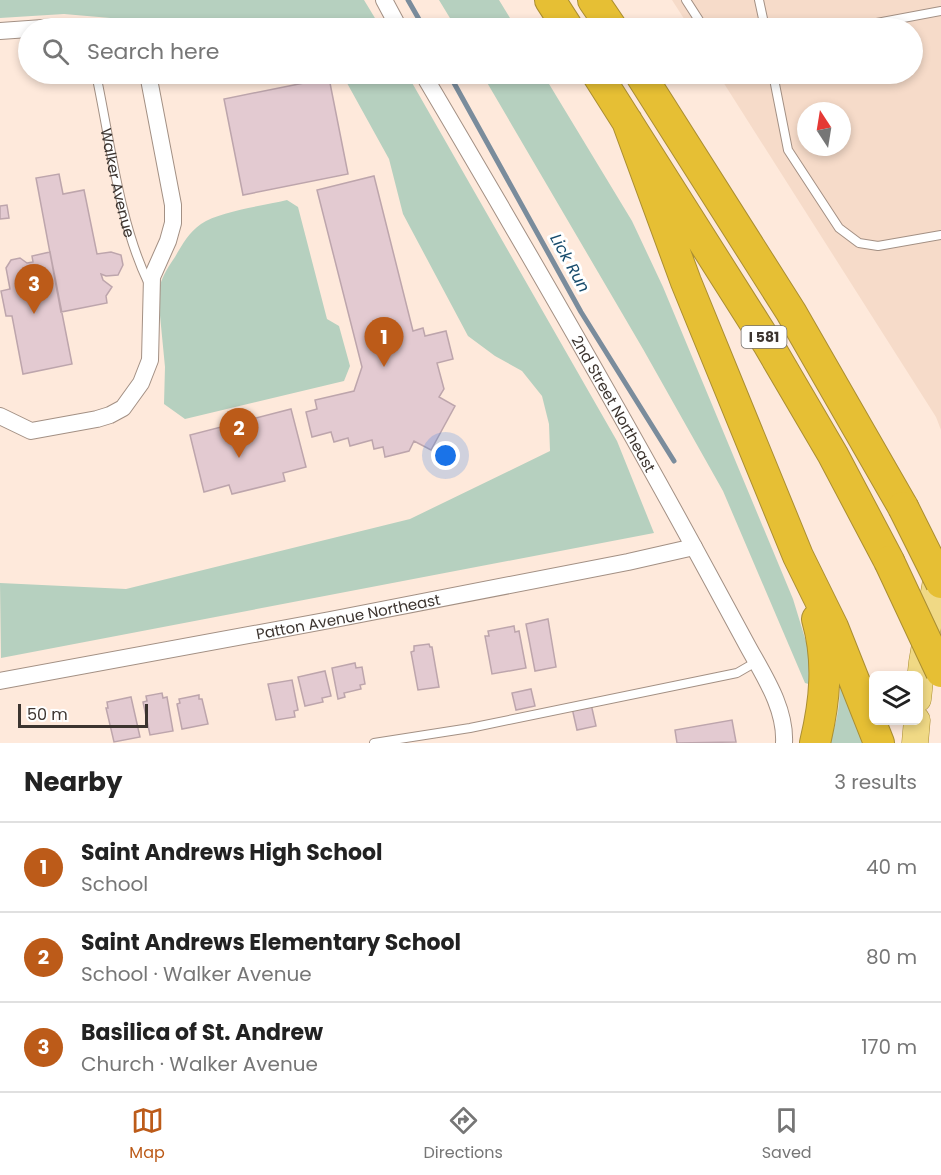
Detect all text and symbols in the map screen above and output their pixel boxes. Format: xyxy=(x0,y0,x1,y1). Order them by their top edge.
search box xyxy=(18,18,923,84)
icon: search xyxy=(39,35,72,68)
text: Search here xyxy=(87,36,220,67)
north arrow xyxy=(797,102,851,156)
street label: Walker Avenue xyxy=(96,126,141,240)
water label: Lick Run xyxy=(544,230,596,296)
pin: 3 xyxy=(15,264,54,314)
pin: 1 xyxy=(364,318,404,367)
road number: I 581 xyxy=(742,326,786,348)
street label: 2nd Street Northeast xyxy=(567,331,661,476)
pin: 2 xyxy=(220,408,258,458)
your location xyxy=(431,441,460,470)
street label: Patton Avenue Northeast xyxy=(254,588,442,644)
map controls xyxy=(869,671,923,725)
button: layers xyxy=(869,671,923,725)
scale bar xyxy=(18,701,148,728)
text: 50 m xyxy=(27,703,68,726)
text: Nearby xyxy=(24,764,122,800)
text: 3 results xyxy=(834,768,917,796)
text: Saint Andrews High School xyxy=(81,837,383,868)
text: 1 xyxy=(40,853,47,881)
text: 40 m xyxy=(866,853,917,881)
text: School xyxy=(81,870,148,898)
text: Saint Andrews Elementary School xyxy=(81,927,461,958)
text: 2 xyxy=(38,943,49,971)
text: 80 m xyxy=(866,943,917,971)
text: School · Walker Avenue xyxy=(81,960,312,988)
text: Basilica of St. Andrew xyxy=(81,1017,323,1048)
text: 3 xyxy=(37,1033,50,1061)
text: 170 m xyxy=(861,1033,917,1061)
text: Church · Walker Avenue xyxy=(81,1050,318,1078)
tab: Map xyxy=(129,1104,165,1165)
tab: Directions xyxy=(424,1104,503,1165)
tab: Saved xyxy=(762,1104,812,1165)

